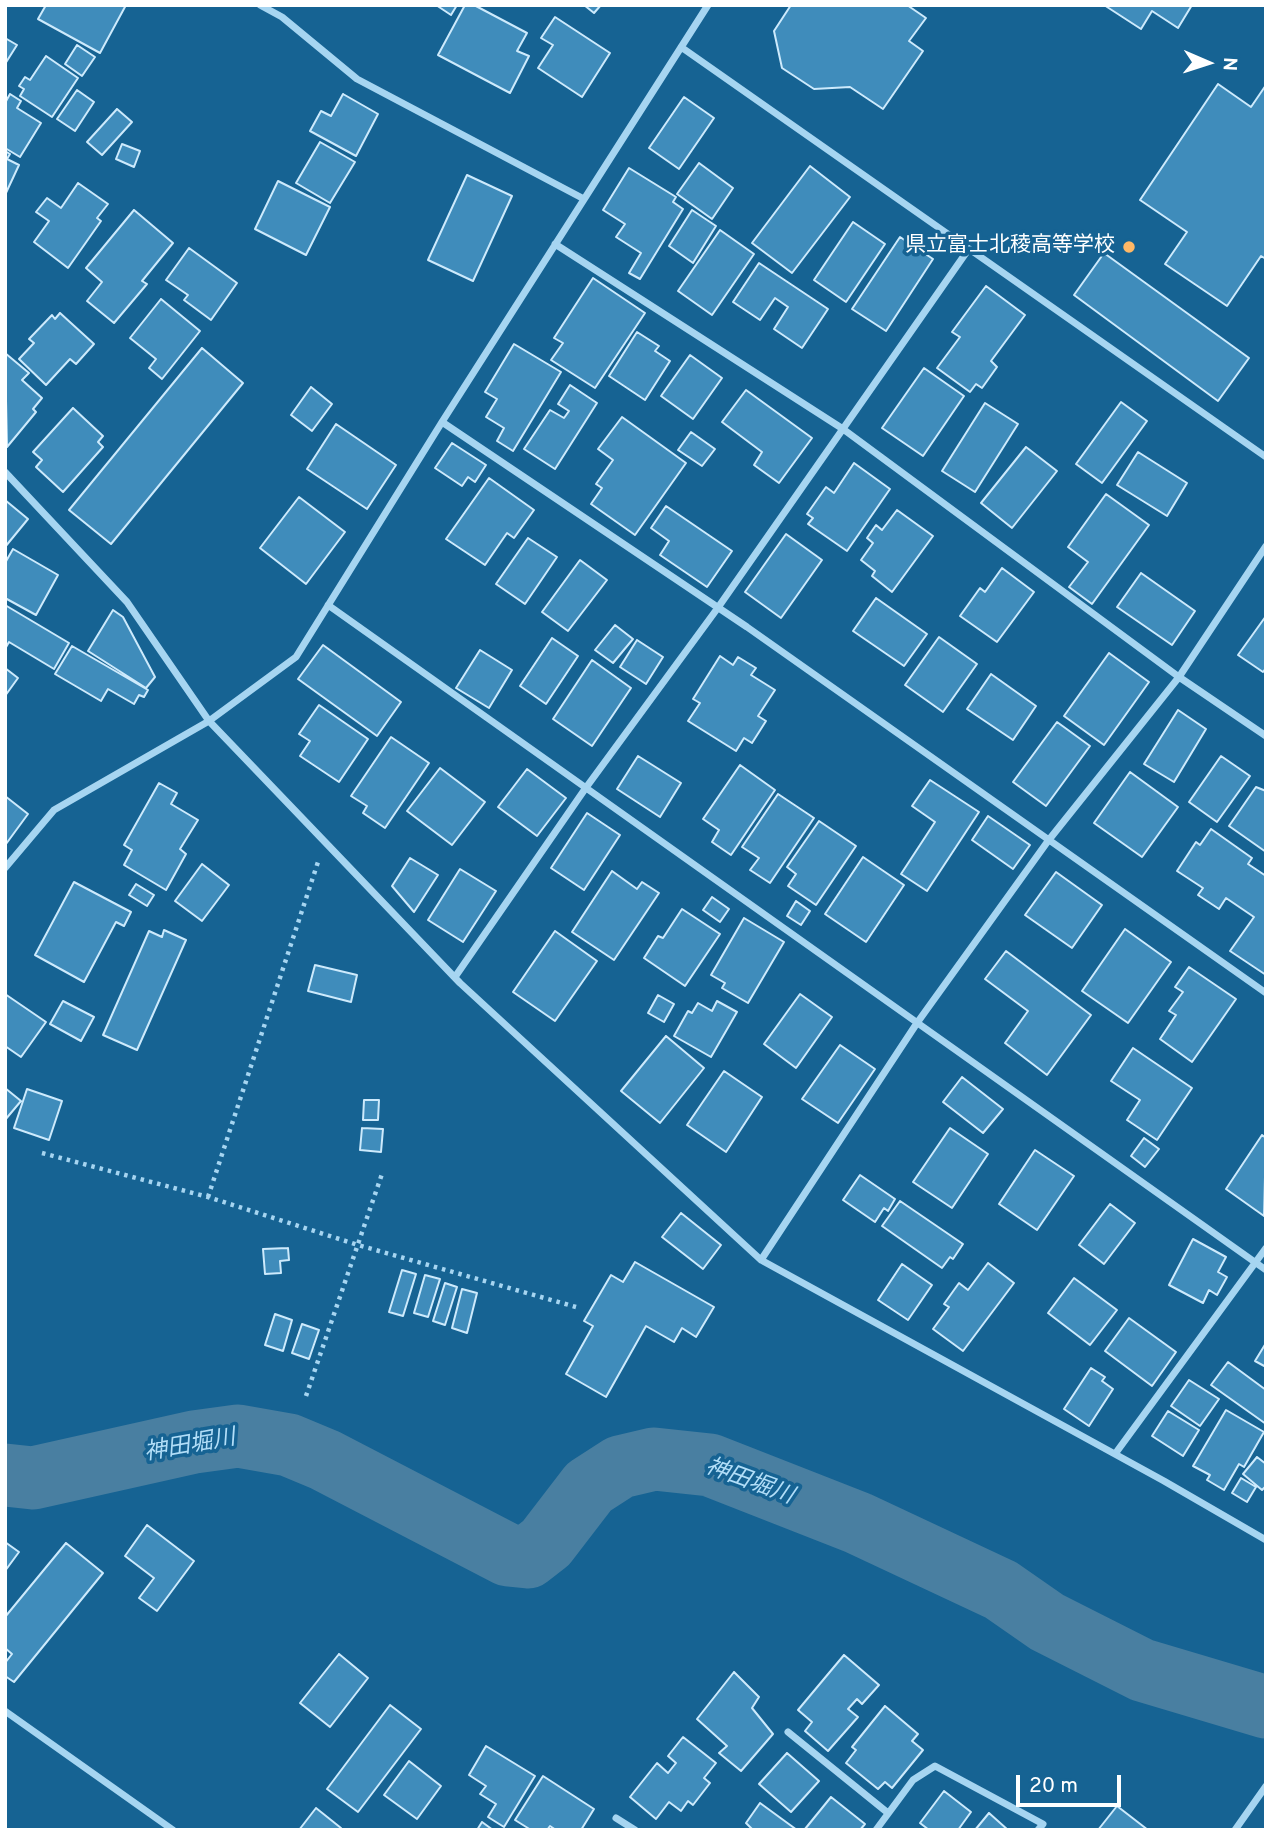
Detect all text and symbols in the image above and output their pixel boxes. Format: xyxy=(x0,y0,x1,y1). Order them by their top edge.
north arrow xyxy=(1173,28,1243,98)
text: N xyxy=(1217,57,1241,72)
place label: 県立富士北稜高等学校 xyxy=(905,234,1115,260)
marker: 県立富士北稜高等学校 xyxy=(1121,239,1137,255)
water label: 神田堀川 xyxy=(142,1425,238,1469)
water label: 神田堀川 xyxy=(701,1454,797,1512)
scale bar xyxy=(1019,1762,1124,1806)
text: 20 m xyxy=(1029,1773,1078,1800)

